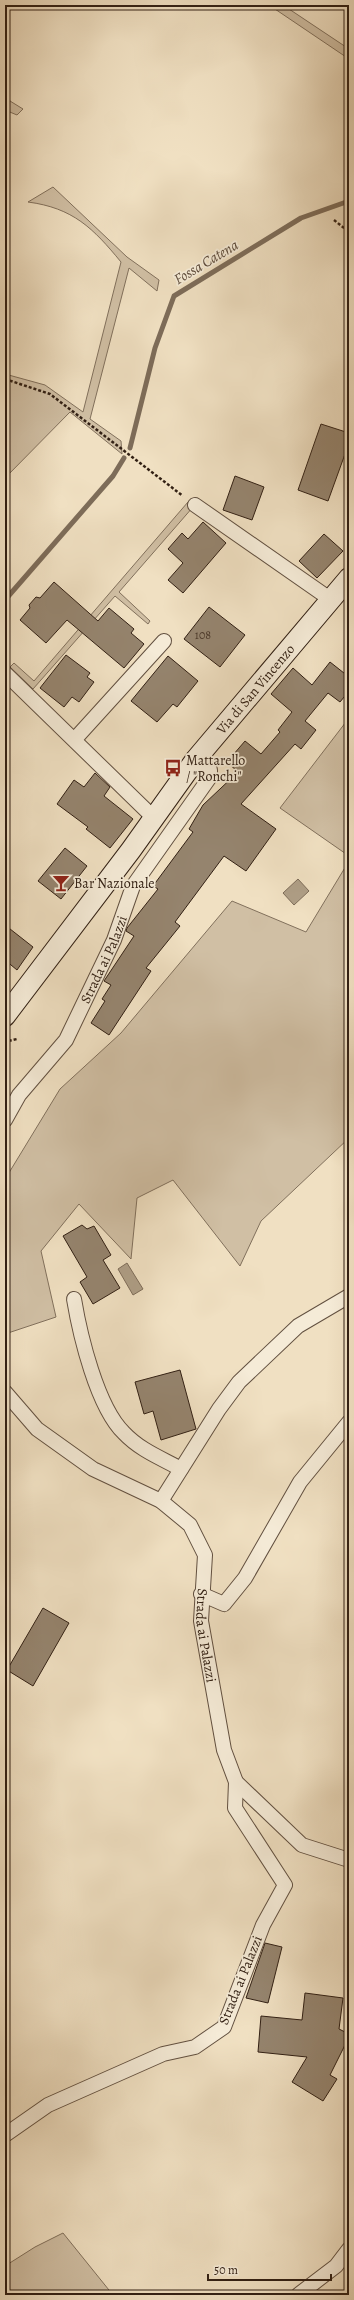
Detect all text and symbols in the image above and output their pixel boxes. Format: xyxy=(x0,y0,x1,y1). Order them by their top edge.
water label: Fossa Catena xyxy=(170,235,242,289)
house number: 108 xyxy=(195,627,211,643)
street label: Via di San Vincenzo xyxy=(211,640,299,739)
place label: Mattarello / "Ronchi" xyxy=(186,751,245,786)
bus stop icon: Mattarello / "Ronchi" xyxy=(163,758,183,778)
bar icon: Bar Nazionale xyxy=(51,873,71,893)
place label: Bar Nazionale xyxy=(74,874,155,893)
street label: Strada ai Palazzi xyxy=(76,913,132,1007)
street label: Strada ai Palazzi xyxy=(191,1588,221,1684)
street label: Strada ai Palazzi xyxy=(214,1933,267,2028)
scale bar xyxy=(208,2256,331,2282)
text: 50 m xyxy=(214,2262,238,2278)

